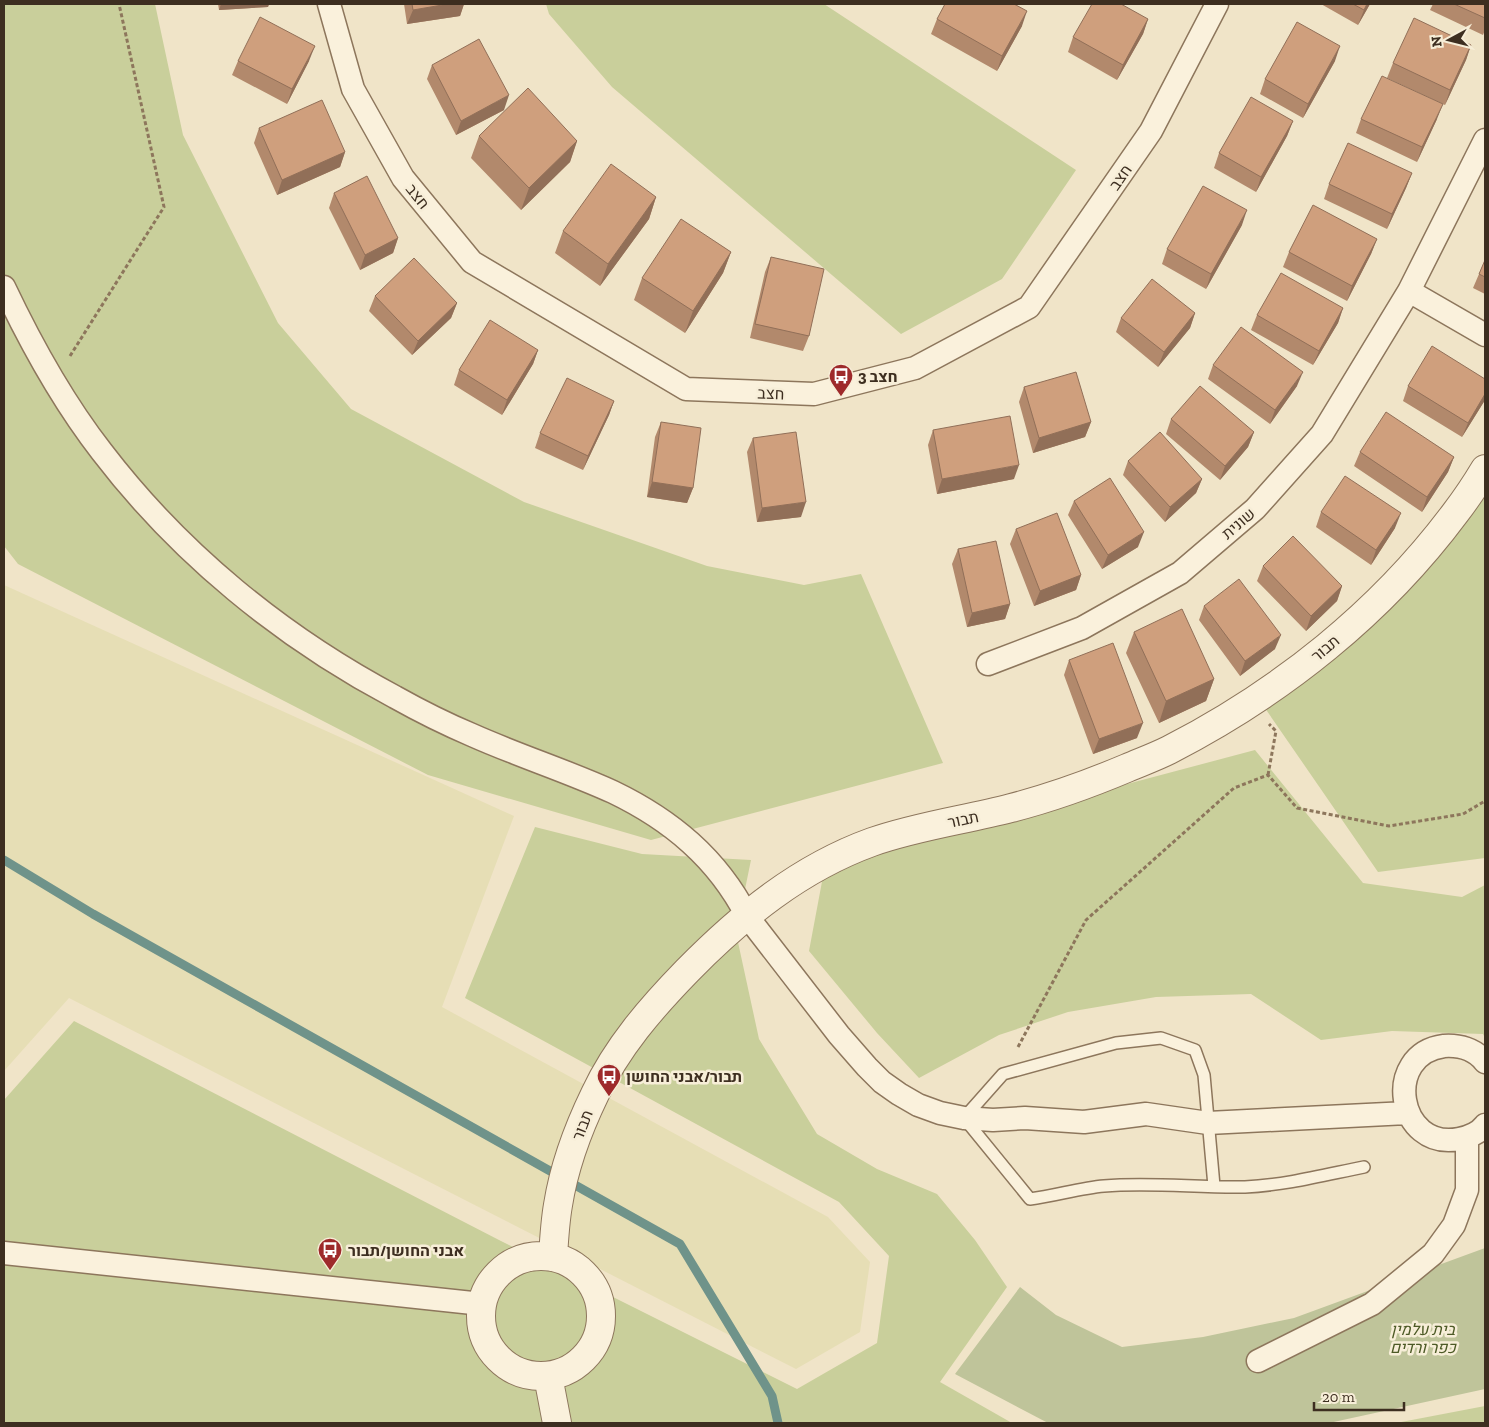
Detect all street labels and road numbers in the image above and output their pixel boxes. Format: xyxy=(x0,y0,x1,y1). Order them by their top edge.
street label: חצב xyxy=(1105,161,1136,194)
street label: חצב xyxy=(402,180,433,213)
street label: חצב xyxy=(757,384,785,403)
street label: שונית xyxy=(1218,504,1259,543)
street label: תבור xyxy=(1307,631,1343,666)
street label: תבור xyxy=(946,807,980,832)
street label: תבור xyxy=(568,1107,597,1143)

